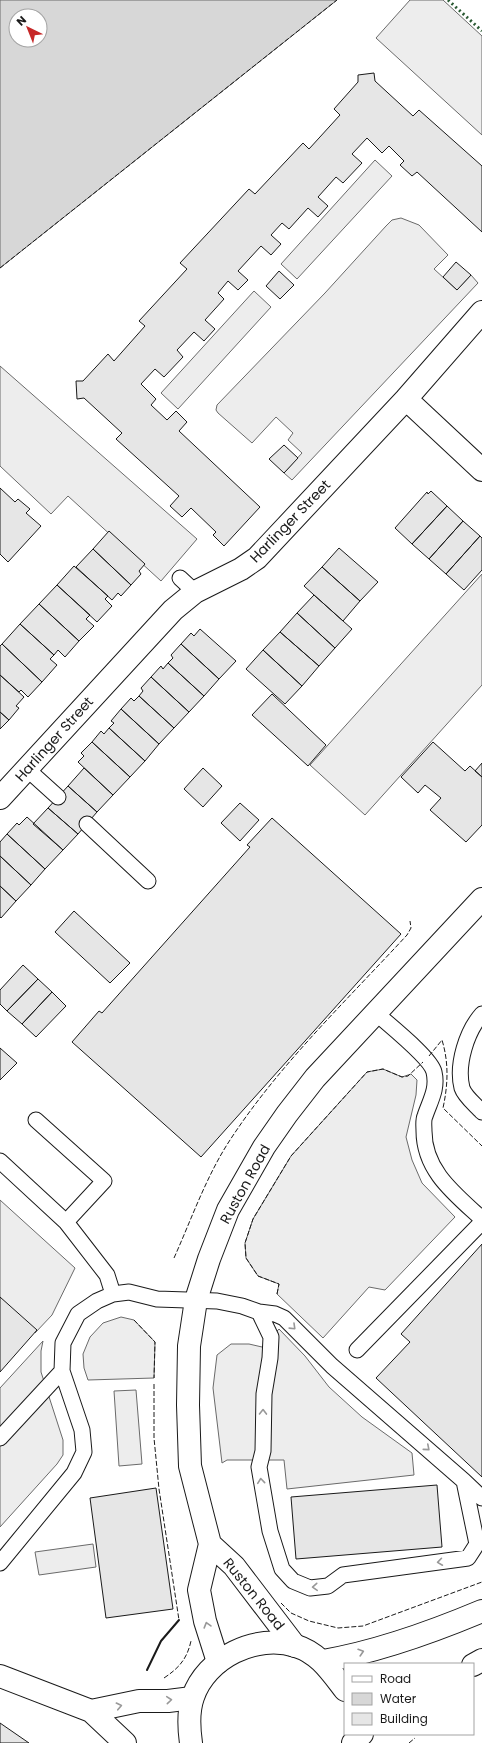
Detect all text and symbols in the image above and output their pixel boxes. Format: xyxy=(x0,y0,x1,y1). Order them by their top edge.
north arrow xyxy=(8,8,48,48)
text: N xyxy=(13,12,30,29)
street label: Harlinger Street xyxy=(245,475,335,567)
street label: Harlinger Street xyxy=(10,692,98,786)
street label: Ruston Road xyxy=(215,1141,275,1227)
one-way arrow xyxy=(288,1323,296,1330)
one-way arrow xyxy=(259,1409,268,1415)
one-way arrow xyxy=(422,1444,429,1451)
one-way arrow xyxy=(257,1478,266,1484)
street label: Ruston Road xyxy=(219,1554,289,1634)
one-way arrow xyxy=(437,1557,444,1566)
one-way arrow xyxy=(311,1582,318,1591)
one-way arrow xyxy=(203,1622,212,1629)
one-way arrow xyxy=(357,1649,364,1657)
legend xyxy=(344,1663,474,1735)
text: Road xyxy=(380,1670,411,1687)
text: Water xyxy=(380,1690,417,1707)
one-way arrow xyxy=(166,1696,173,1705)
one-way arrow xyxy=(115,1702,122,1710)
text: Building xyxy=(380,1710,428,1727)

